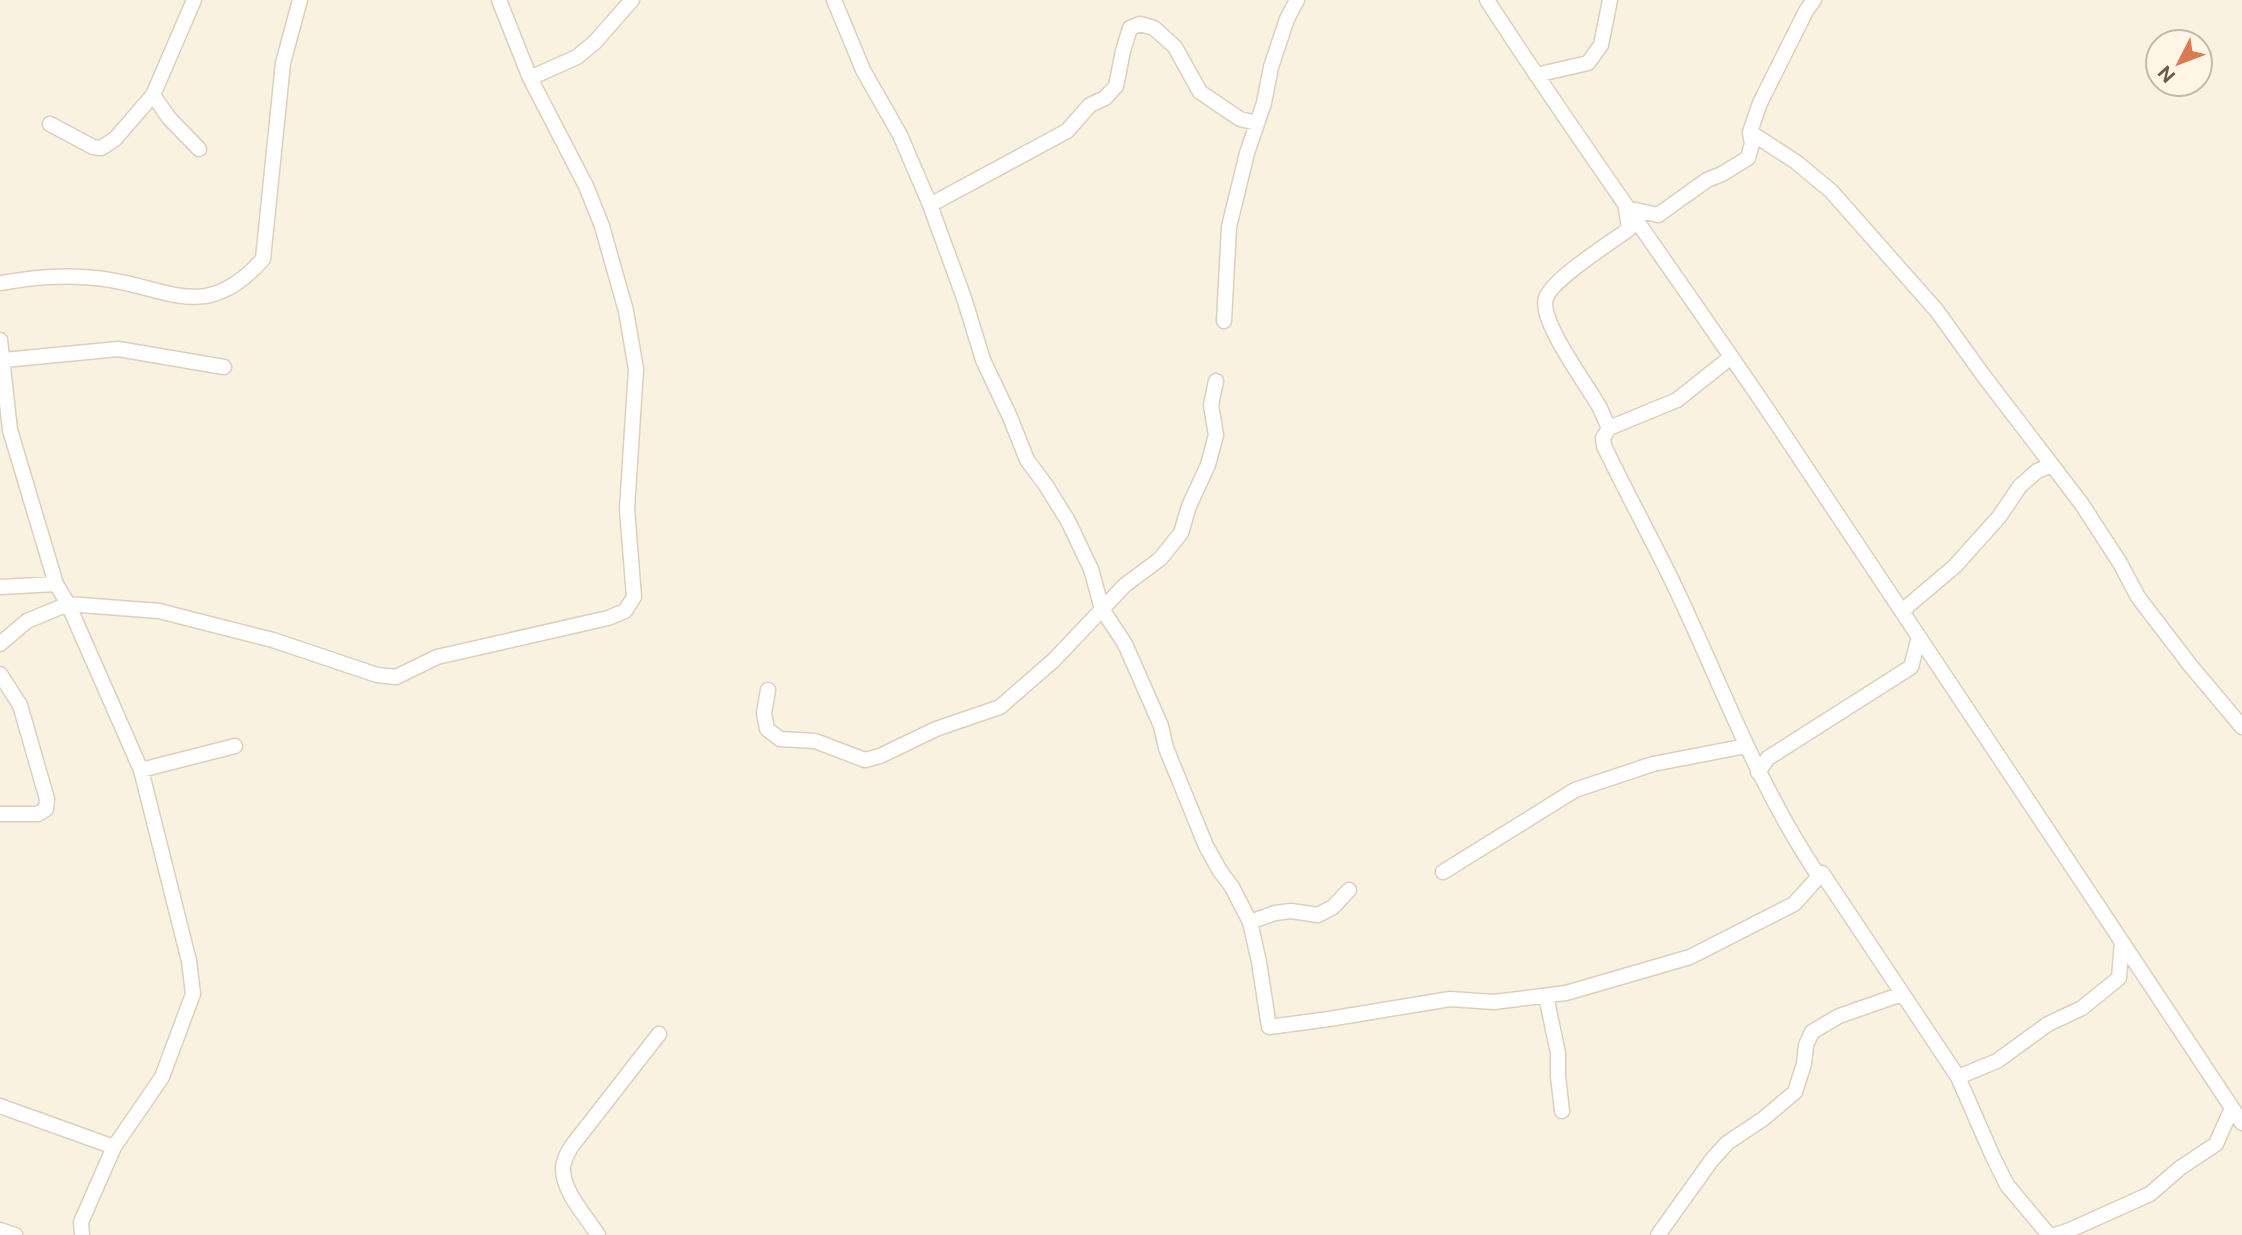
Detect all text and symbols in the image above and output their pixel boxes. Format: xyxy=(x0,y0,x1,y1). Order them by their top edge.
north arrow xyxy=(2144,28,2214,98)
text: N xyxy=(2153,61,2180,87)

